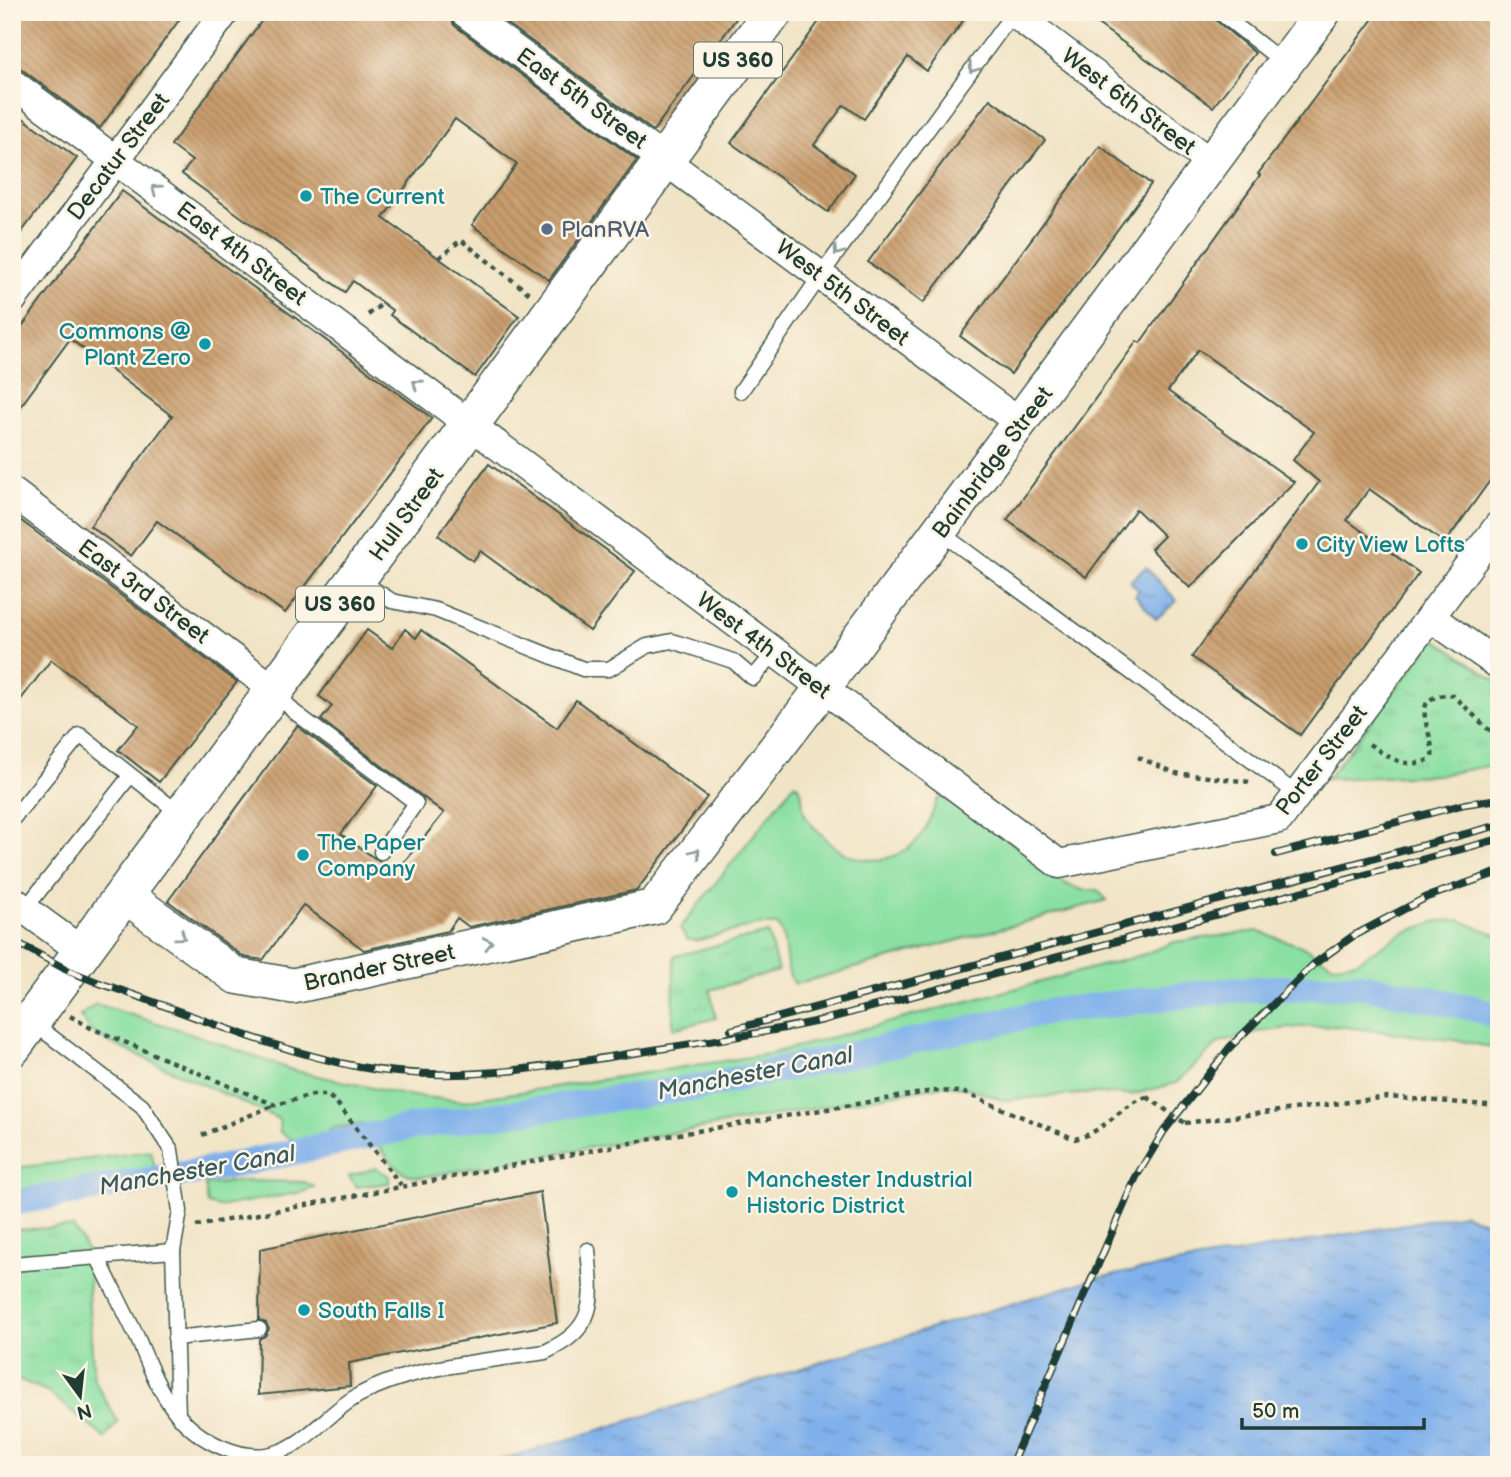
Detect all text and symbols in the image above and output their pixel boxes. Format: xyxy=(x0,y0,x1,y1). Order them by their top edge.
street label: East 5th Street xyxy=(511,42,652,156)
road number: US 360 xyxy=(694,42,782,78)
street label: West 6th Street xyxy=(1056,42,1201,161)
one-way arrow xyxy=(969,60,981,73)
street label: Decatur Street xyxy=(62,87,176,226)
place label: The Current xyxy=(320,183,445,211)
one-way arrow xyxy=(152,184,164,197)
marker: The Current xyxy=(298,188,314,204)
street label: East 4th Street xyxy=(171,196,312,312)
place label: PlanRVA xyxy=(561,216,650,244)
marker: PlanRVA xyxy=(539,221,555,237)
street label: West 5th Street xyxy=(770,234,915,352)
one-way arrow xyxy=(834,243,847,256)
place label: Commons @ Plant Zero xyxy=(59,318,191,372)
marker: Commons @ Plant Zero xyxy=(197,336,213,352)
one-way arrow xyxy=(412,380,425,392)
street label: Bainbridge Street xyxy=(927,381,1059,544)
street label: Hull Street xyxy=(364,462,450,567)
place label: City View Lofts xyxy=(1316,531,1465,559)
street label: East 3rd Street xyxy=(72,533,214,650)
marker: City View Lofts xyxy=(1294,536,1310,552)
road number: US 360 xyxy=(296,586,384,622)
street label: West 4th Street xyxy=(691,586,836,705)
street label: Porter Street xyxy=(1270,700,1374,821)
place label: The Paper Company xyxy=(317,829,425,883)
marker: The Paper Company xyxy=(295,847,311,863)
one-way arrow xyxy=(687,849,700,861)
one-way arrow xyxy=(173,928,186,940)
one-way arrow xyxy=(482,937,494,952)
street label: Brander Street xyxy=(301,938,457,998)
water label: Manchester Canal xyxy=(655,1040,857,1107)
water label: Manchester Canal xyxy=(97,1139,299,1202)
place label: Manchester Industrial Historic District xyxy=(746,1166,973,1220)
marker: Manchester Industrial Historic District xyxy=(724,1184,740,1200)
place label: South Falls I xyxy=(318,1297,445,1325)
marker: South Falls I xyxy=(296,1302,312,1318)
north arrow xyxy=(46,1362,116,1432)
scale bar xyxy=(1242,1386,1424,1430)
text: N xyxy=(74,1398,94,1424)
text: 50 m xyxy=(1252,1399,1299,1424)

